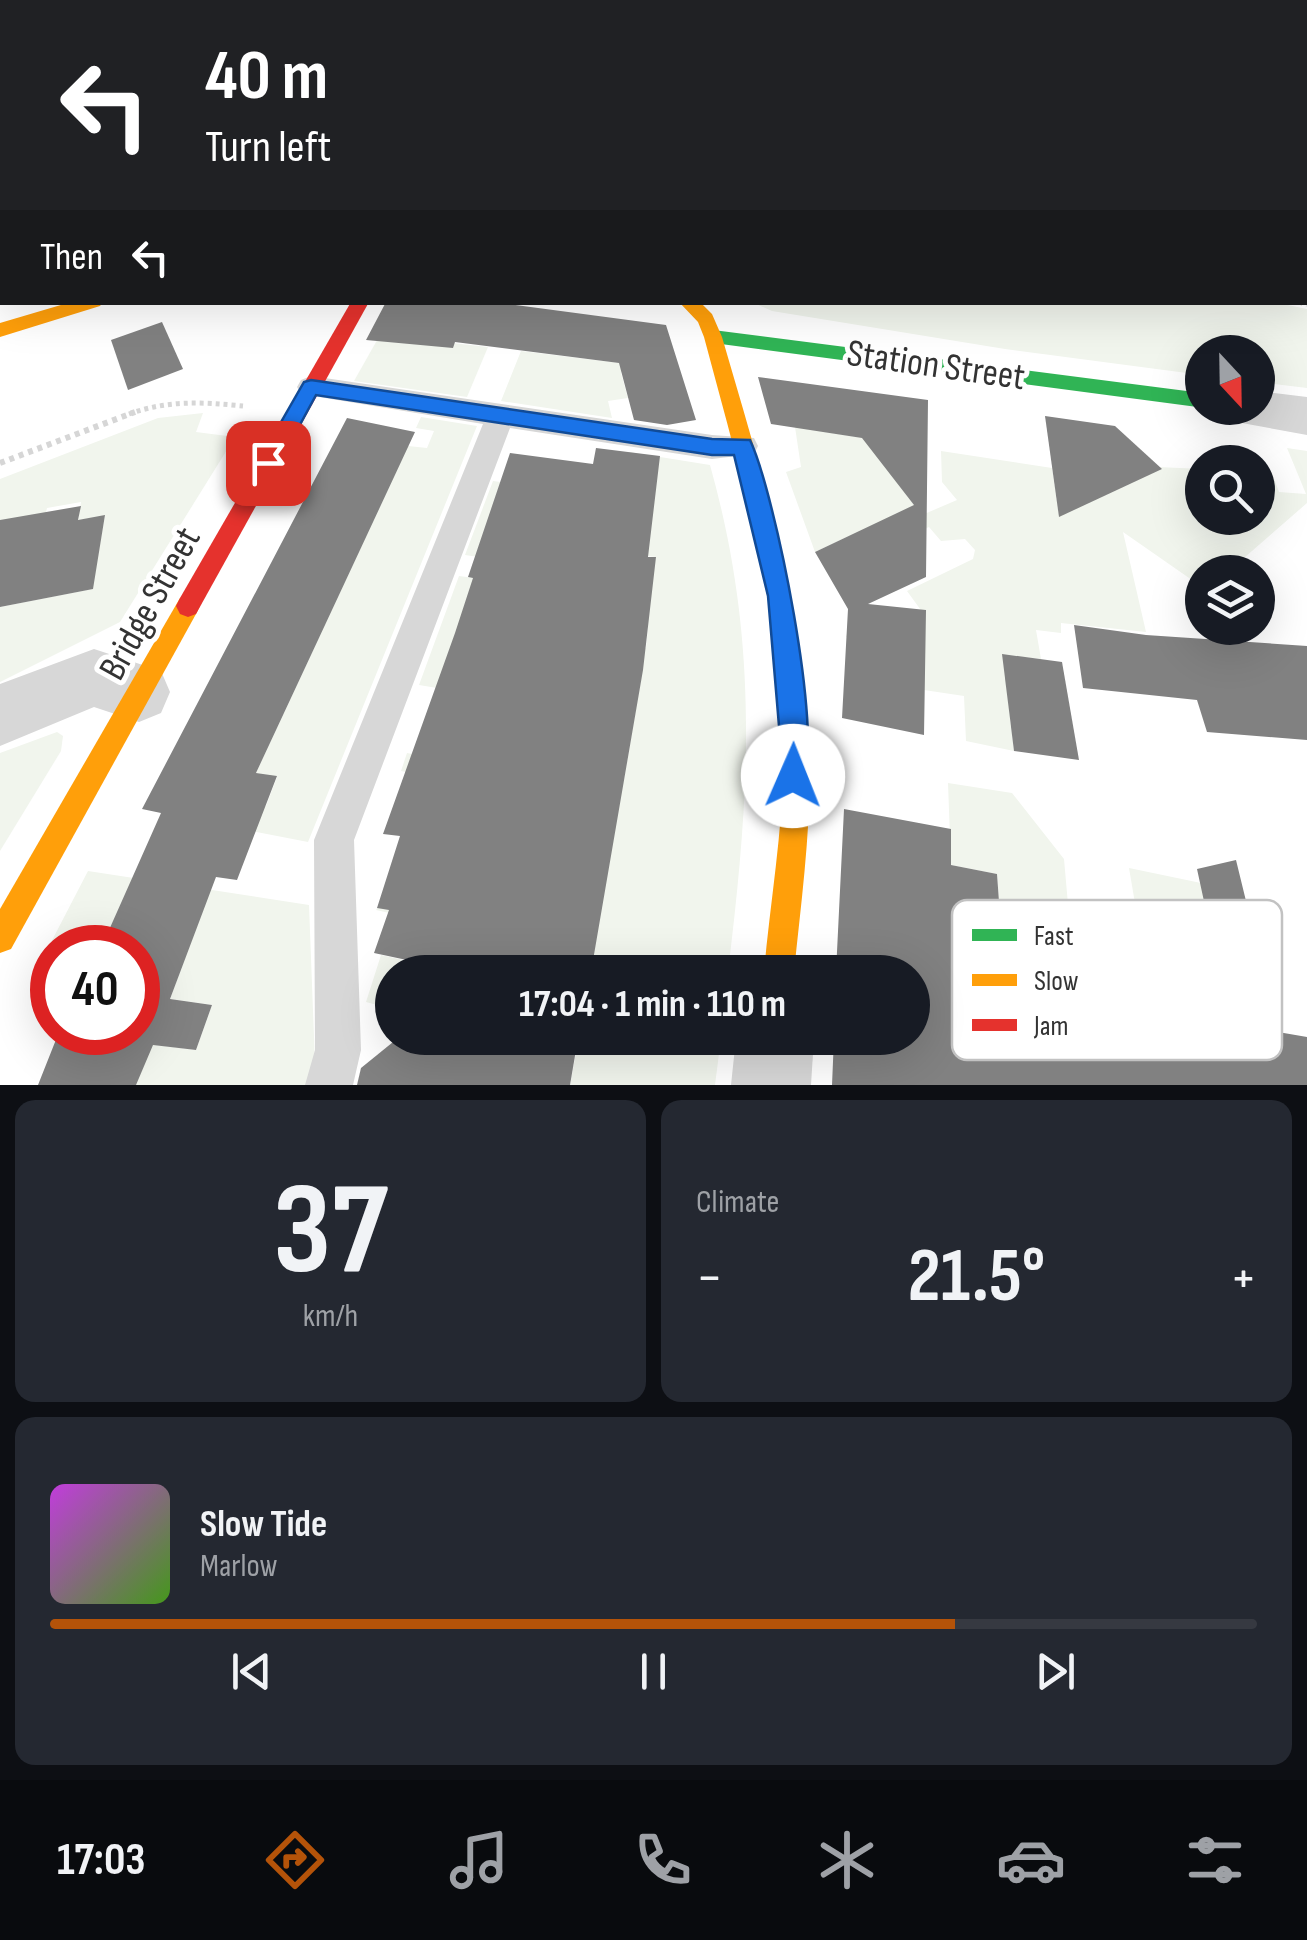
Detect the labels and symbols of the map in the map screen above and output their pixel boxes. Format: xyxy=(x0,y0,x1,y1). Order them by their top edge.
street label: Station Street xyxy=(844,331,1028,400)
north arrow xyxy=(1185,335,1275,425)
pin xyxy=(226,421,311,506)
street label: Bridge Street xyxy=(90,520,211,688)
position arrow xyxy=(741,724,845,828)
legend xyxy=(952,900,1282,1060)
text: Fast xyxy=(1034,920,1073,953)
speed limit sign: 40 xyxy=(30,925,160,1055)
text: Slow xyxy=(1034,965,1079,998)
text: Jam xyxy=(1033,1010,1069,1043)

